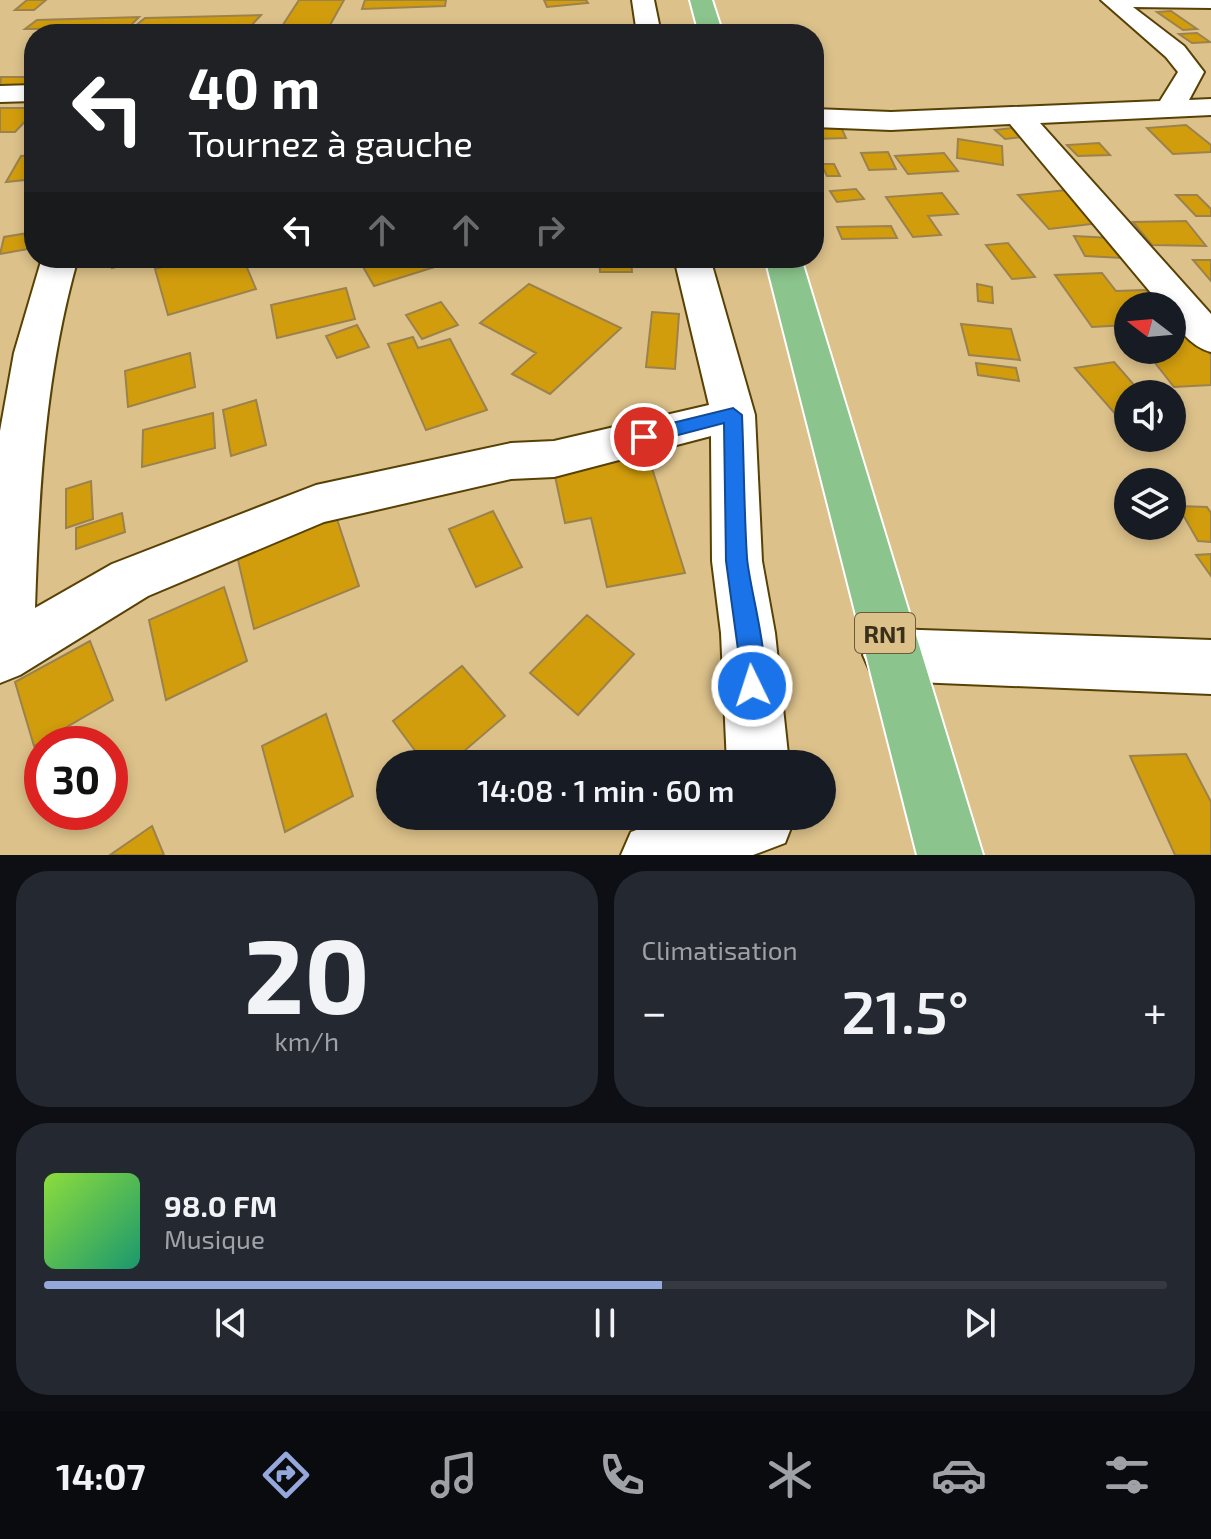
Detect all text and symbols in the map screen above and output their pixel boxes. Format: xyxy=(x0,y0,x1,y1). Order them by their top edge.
text: 40 m xyxy=(188,53,320,120)
icon: left xyxy=(56,56,160,160)
text: Tournez à gauche xyxy=(188,121,473,164)
icon: left xyxy=(276,208,320,252)
icon: ahead xyxy=(360,208,404,252)
icon: ahead xyxy=(444,208,488,252)
icon: right xyxy=(528,208,572,252)
north arrow xyxy=(1114,292,1186,364)
map controls xyxy=(1114,292,1186,540)
button: sound xyxy=(1114,380,1186,452)
pin xyxy=(610,403,678,471)
icon: arrive xyxy=(622,415,666,459)
button: layers xyxy=(1114,468,1186,540)
road number: RN1 xyxy=(855,613,915,653)
position arrow xyxy=(710,644,794,728)
speed limit sign: 30 xyxy=(24,726,128,830)
text: 14:08 · 1 min · 60 m xyxy=(478,772,734,808)
text: 20 xyxy=(244,910,370,1035)
text: Climatisation xyxy=(642,934,798,965)
text: 21.5° xyxy=(841,974,969,1046)
text: − xyxy=(642,984,667,1037)
text: + xyxy=(1143,984,1167,1037)
text: km/h xyxy=(274,1025,339,1056)
text: 98.0 FM xyxy=(164,1187,277,1223)
text: Musique xyxy=(164,1223,265,1254)
icon: previous xyxy=(209,1301,253,1345)
icon: pause xyxy=(583,1301,627,1345)
icon: next xyxy=(958,1301,1002,1345)
icon: directions xyxy=(258,1447,314,1503)
icon: music xyxy=(426,1447,482,1503)
icon: phone xyxy=(594,1447,650,1503)
icon: climate xyxy=(762,1447,818,1503)
icon: car xyxy=(931,1447,987,1503)
icon: filters xyxy=(1099,1447,1155,1503)
text: 14:07 xyxy=(56,1454,146,1497)

